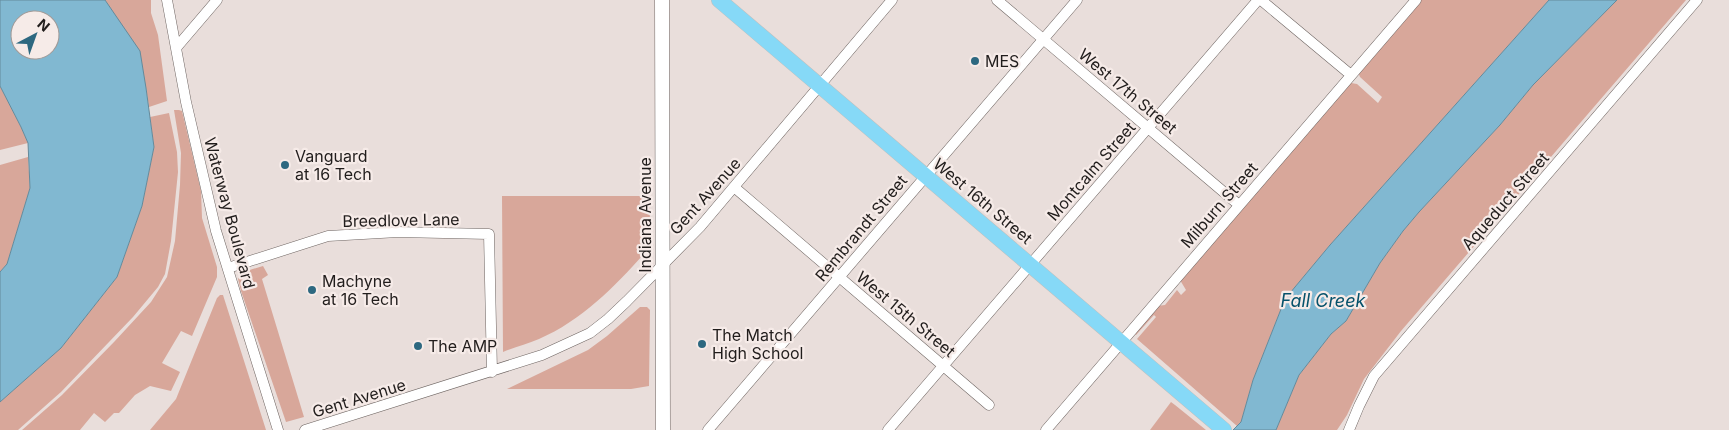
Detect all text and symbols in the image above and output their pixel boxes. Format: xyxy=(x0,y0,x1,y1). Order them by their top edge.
north arrow xyxy=(10,10,60,60)
text: N xyxy=(34,15,53,35)
street label: West 17th Street xyxy=(1075,44,1181,138)
place label: MES xyxy=(985,51,1019,71)
marker: MES xyxy=(969,55,981,67)
street label: Montcalm Street xyxy=(1043,117,1139,225)
street label: Waterway Boulevard xyxy=(200,135,260,291)
place label: Vanguard at 16 Tech xyxy=(295,146,372,184)
street label: Aqueduct Street xyxy=(1457,148,1553,254)
street label: Gent Avenue xyxy=(665,153,745,239)
street label: West 16th Street xyxy=(929,154,1037,248)
street label: Indiana Avenue xyxy=(635,157,655,273)
street label: Milburn Street xyxy=(1176,158,1262,252)
marker: Vanguard at 16 Tech xyxy=(279,159,291,171)
street label: Rembrandt Street xyxy=(811,171,911,285)
street label: Breedlove Lane xyxy=(342,209,460,231)
street label: West 15th Street xyxy=(852,267,960,361)
place label: Machyne at 16 Tech xyxy=(322,271,399,309)
marker: Machyne at 16 Tech xyxy=(306,284,318,296)
water label: Fall Creek xyxy=(1281,290,1367,311)
place label: The Match High School xyxy=(712,325,803,363)
place label: The AMP xyxy=(428,336,497,356)
marker: The Match High School xyxy=(696,338,708,350)
marker: The AMP xyxy=(412,340,424,352)
street label: Gent Avenue xyxy=(310,374,408,422)

